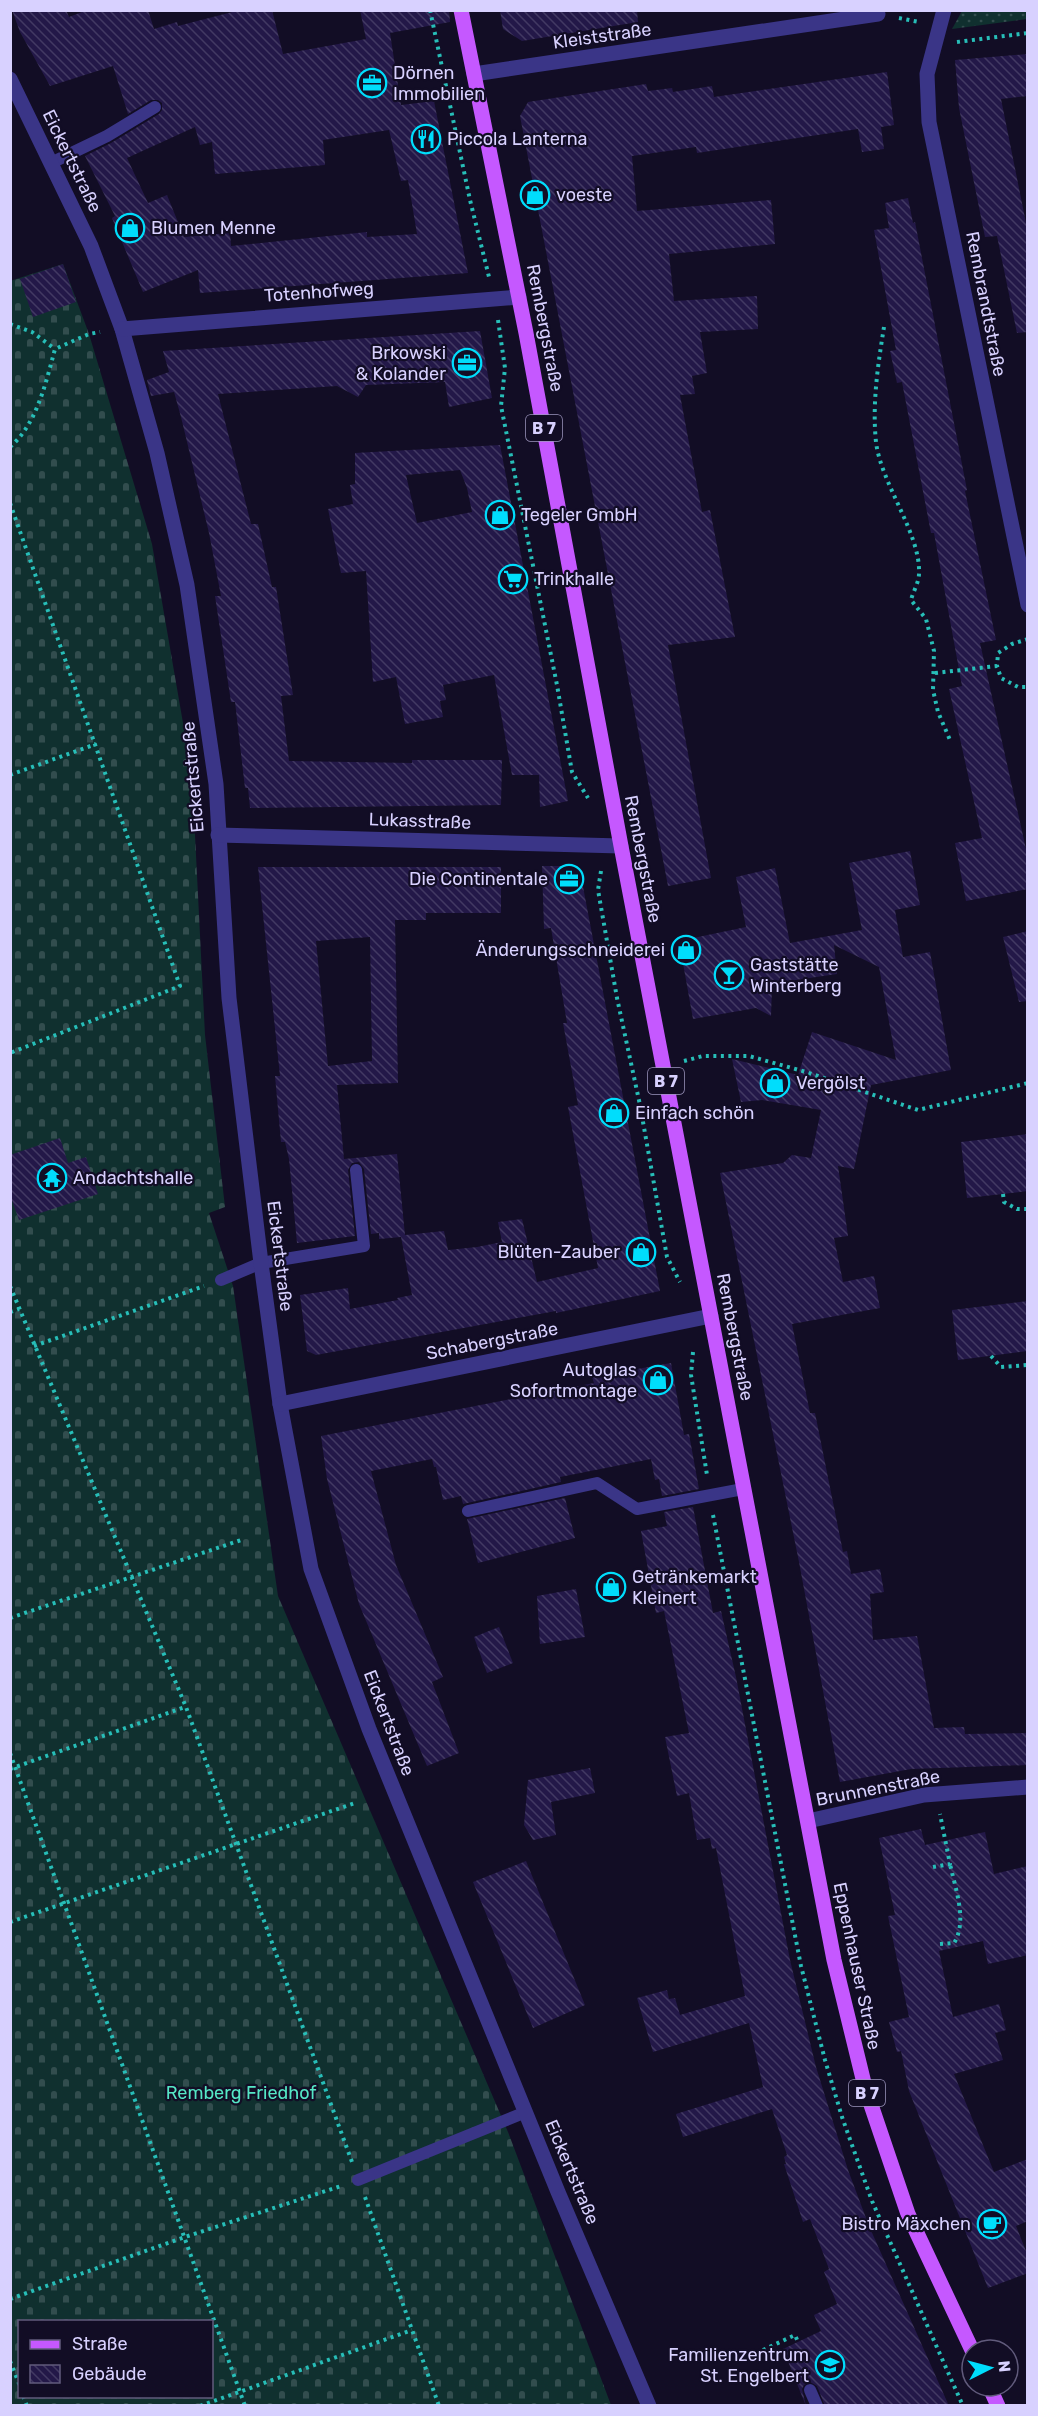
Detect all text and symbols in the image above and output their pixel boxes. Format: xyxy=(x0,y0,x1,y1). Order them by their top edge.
street label: Kleiststraße xyxy=(551,18,653,54)
place label: Dörnen Immobilien xyxy=(393,62,485,105)
office icon: Dörnen Immobilien xyxy=(356,67,388,99)
street label: Eickertstraße xyxy=(38,106,106,216)
restaurant icon: Piccola Lanterna xyxy=(410,123,442,155)
place label: Piccola Lanterna xyxy=(447,128,588,150)
shop icon: voeste xyxy=(519,179,551,211)
place label: voeste xyxy=(556,184,612,206)
shop icon: Blumen Menne xyxy=(114,212,146,244)
place label: Blumen Menne xyxy=(151,217,276,239)
street label: Rembrandtstraße xyxy=(961,230,1011,378)
street label: Rembergstraße xyxy=(522,262,568,394)
street label: Totenhofweg xyxy=(263,277,375,307)
place label: Brkowski & Kolander xyxy=(356,342,446,385)
office icon: Brkowski & Kolander xyxy=(451,347,483,379)
road number: B 7 xyxy=(526,415,562,441)
shop icon: Tegeler GmbH xyxy=(484,499,516,531)
place label: Tegeler GmbH xyxy=(521,504,638,526)
supermarket icon: Trinkhalle xyxy=(497,563,529,595)
place label: Trinkhalle xyxy=(534,568,614,590)
street label: Eickertstraße xyxy=(177,720,209,834)
street label: Rembergstraße xyxy=(620,793,666,925)
street label: Lukasstraße xyxy=(368,808,472,834)
office icon: Die Continentale xyxy=(553,863,585,895)
place label: Die Continentale xyxy=(409,868,548,890)
shop icon: Änderungsschneiderei xyxy=(670,934,702,966)
place label: Änderungsschneiderei xyxy=(475,939,665,961)
place label: Gaststätte Winterberg xyxy=(750,954,842,997)
bar icon: Gaststätte Winterberg xyxy=(713,959,745,991)
shop icon: Vergölst xyxy=(759,1067,791,1099)
road number: B 7 xyxy=(648,1068,684,1094)
place label: Vergölst xyxy=(796,1072,865,1094)
shop icon: Einfach schön xyxy=(598,1097,630,1129)
place label: Einfach schön xyxy=(635,1102,754,1124)
temple icon: Andachtshalle xyxy=(36,1162,68,1194)
place label: Andachtshalle xyxy=(73,1167,193,1189)
street label: Eickertstraße xyxy=(262,1199,298,1313)
shop icon: Blüten-Zauber xyxy=(625,1236,657,1268)
place label: Blüten-Zauber xyxy=(498,1241,620,1263)
street label: Rembergstraße xyxy=(712,1271,758,1403)
street label: Schabergstraße xyxy=(424,1317,560,1365)
place label: Autoglas Sofortmontage xyxy=(510,1359,637,1402)
shop icon: Autoglas Sofortmontage xyxy=(642,1364,674,1396)
place label: Getränkemarkt Kleinert xyxy=(632,1566,757,1609)
shop icon: Getränkemarkt Kleinert xyxy=(595,1571,627,1603)
street label: Eickertstraße xyxy=(359,1667,419,1779)
street label: Brunnenstraße xyxy=(814,1765,942,1811)
street label: Eppenhauser Straße xyxy=(828,1880,886,2052)
road number: B 7 xyxy=(849,2080,885,2106)
park label: Remberg Friedhof xyxy=(166,2082,316,2104)
street label: Eickertstraße xyxy=(540,2116,604,2228)
cafe icon: Bistro Mäxchen xyxy=(976,2208,1008,2240)
place label: Bistro Mäxchen xyxy=(841,2213,971,2235)
legend xyxy=(18,2320,213,2398)
text: Straße xyxy=(72,2333,128,2355)
north arrow xyxy=(960,2338,1020,2398)
place label: Familienzentrum St. Engelbert xyxy=(668,2344,809,2387)
school or university icon: Familienzentrum St. Engelbert xyxy=(814,2349,846,2381)
text: N xyxy=(994,2360,1014,2373)
text: Gebäude xyxy=(72,2363,147,2385)

